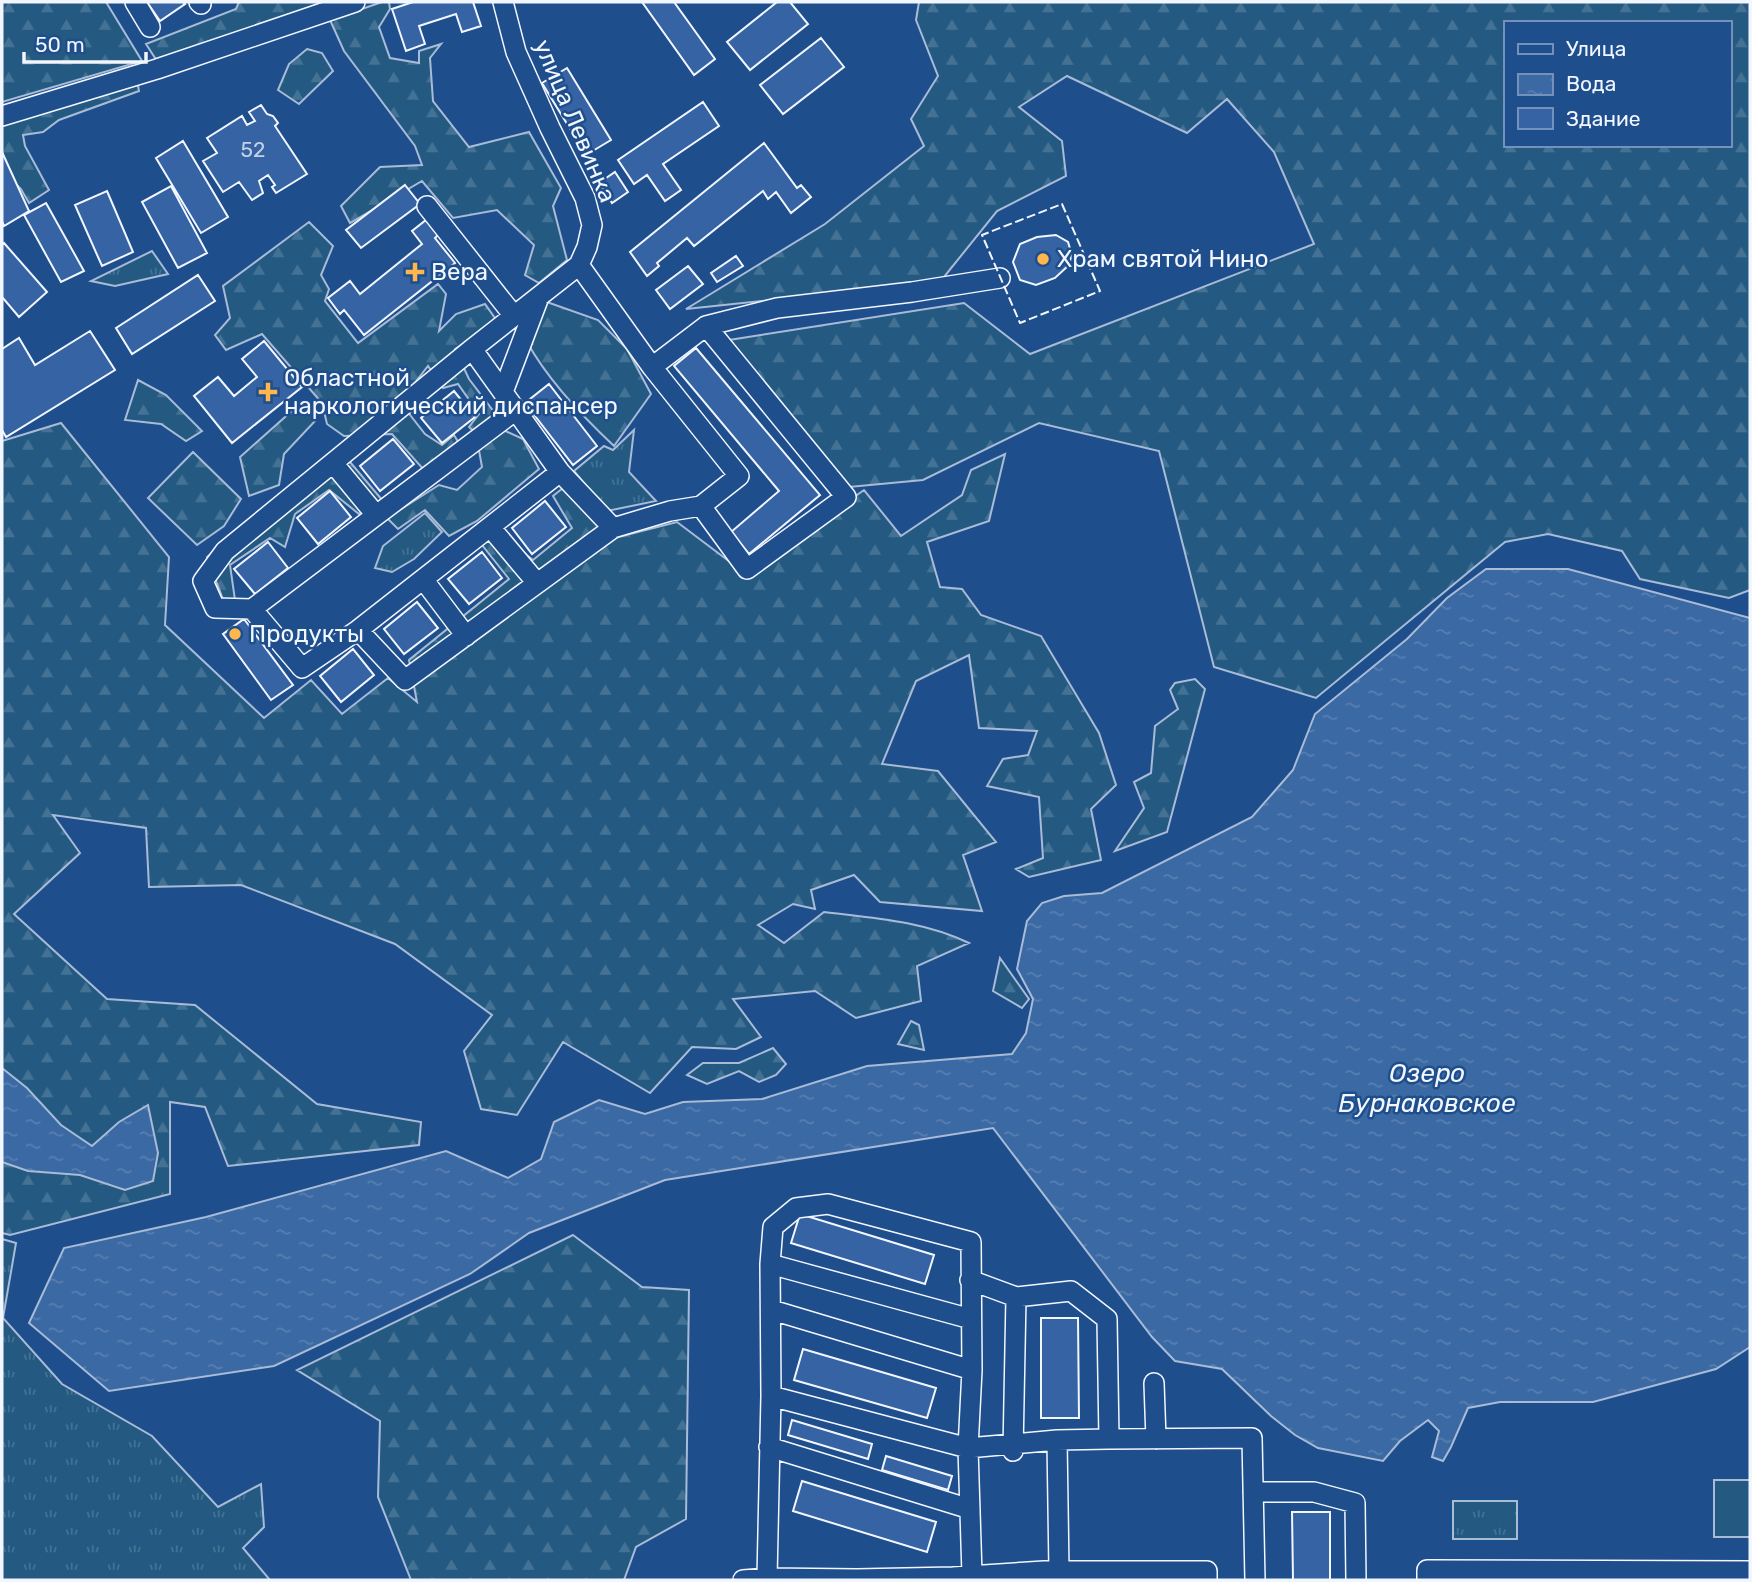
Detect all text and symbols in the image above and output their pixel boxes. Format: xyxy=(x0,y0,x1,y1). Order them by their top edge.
scale bar xyxy=(24,21,147,65)
legend xyxy=(1504,21,1731,147)
text: 50 m xyxy=(35,32,85,57)
street label: улица Левинка xyxy=(528,35,622,207)
text: Улица xyxy=(1566,36,1626,61)
text: Вода xyxy=(1566,71,1616,96)
text: Здание xyxy=(1566,106,1641,131)
house number: 52 xyxy=(241,137,265,162)
place label: Храм святой Нино xyxy=(1057,245,1269,273)
marker: Храм святой Нино xyxy=(1035,251,1051,267)
place label: Вера xyxy=(431,258,488,286)
marker: Вера xyxy=(405,262,425,282)
place label: Областной наркологический диспансер xyxy=(284,364,618,420)
marker: Областной наркологический диспансер xyxy=(258,382,278,402)
place label: Продукты xyxy=(249,620,364,648)
marker: Продукты xyxy=(227,626,243,642)
water label: Озеро Бурнаковское xyxy=(1339,1058,1516,1119)

